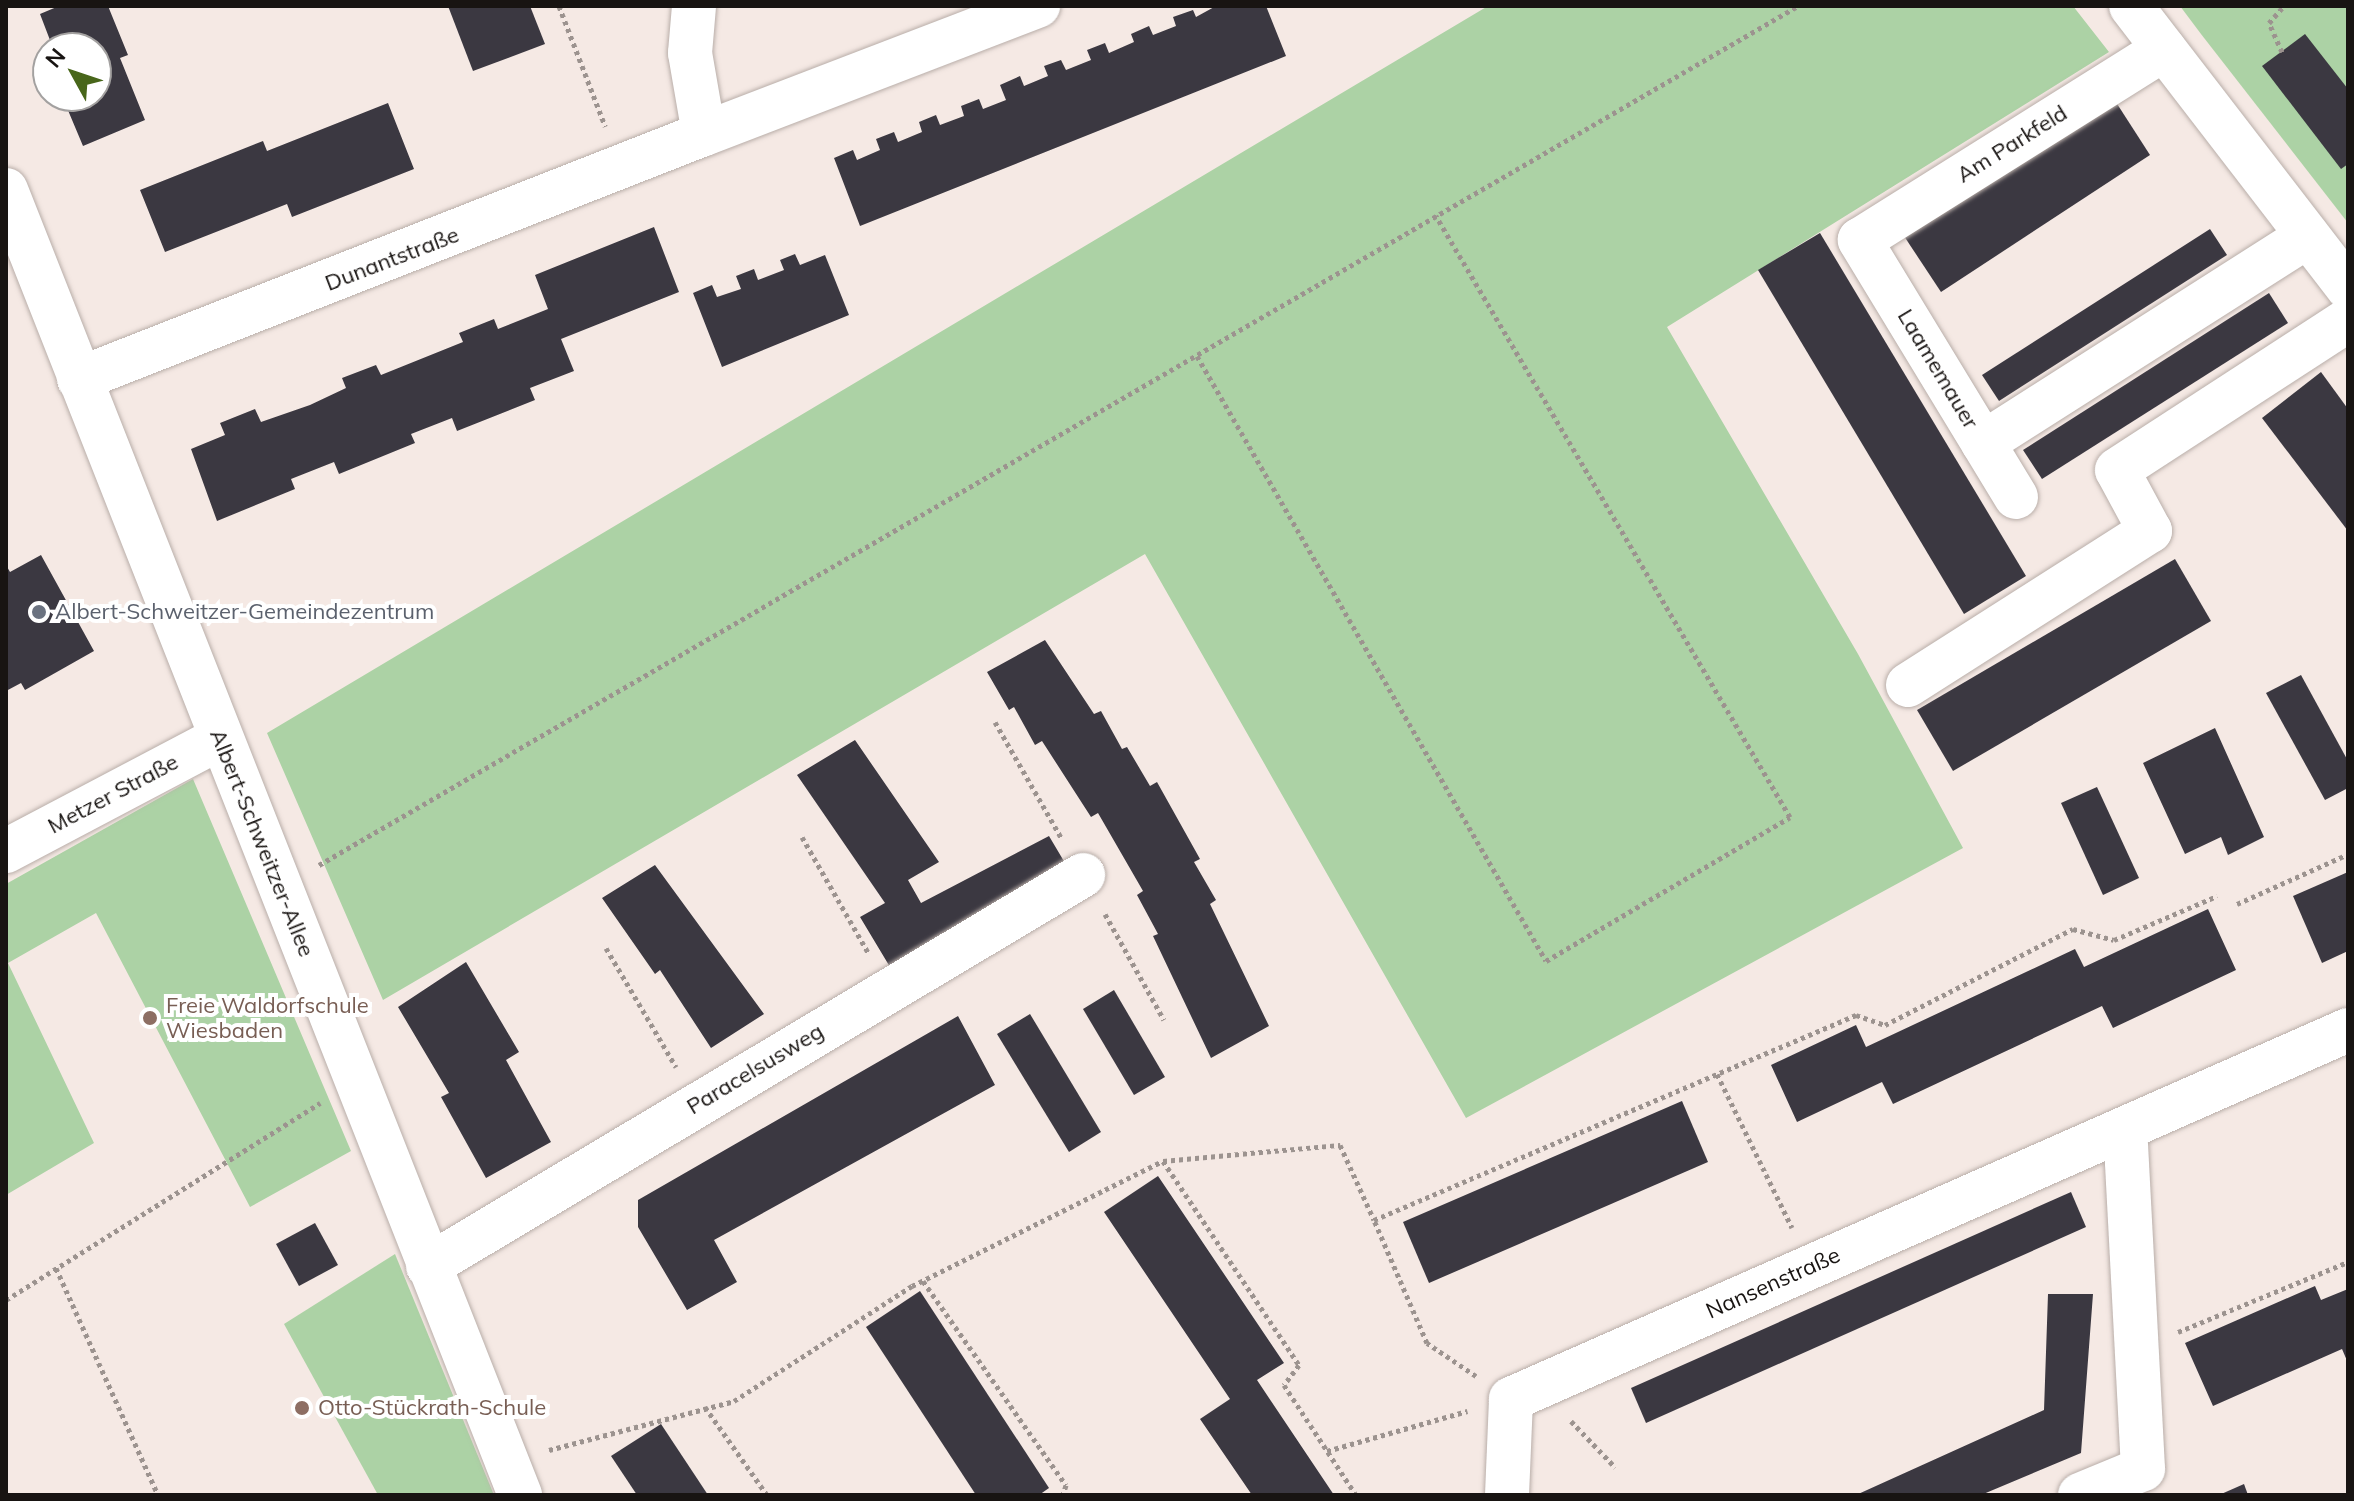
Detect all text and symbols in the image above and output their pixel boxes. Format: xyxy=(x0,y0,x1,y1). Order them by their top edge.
north arrow xyxy=(32,32,112,112)
text: N xyxy=(39,42,71,73)
street label: Am Parkfeld xyxy=(1952,100,2072,188)
street label: Dunantstraße xyxy=(321,221,463,297)
street label: Laamemauer xyxy=(1892,304,1984,434)
place label: Albert-Schweitzer-Gemeindezentrum xyxy=(55,599,434,625)
marker: Albert-Schweitzer-Gemeindezentrum xyxy=(30,603,48,621)
street label: Albert-Schweitzer-Allee xyxy=(204,725,320,961)
street label: Metzer Straße xyxy=(43,749,183,839)
place label: Freie Waldorfschule Wiesbaden xyxy=(166,992,369,1044)
marker: Freie Waldorfschule Wiesbaden xyxy=(141,1009,159,1027)
street label: Paracelsusweg xyxy=(682,1018,828,1120)
street label: Nansenstraße xyxy=(1702,1242,1844,1324)
place label: Otto-Stückrath-Schule xyxy=(318,1395,546,1421)
marker: Otto-Stückrath-Schule xyxy=(293,1399,311,1417)

